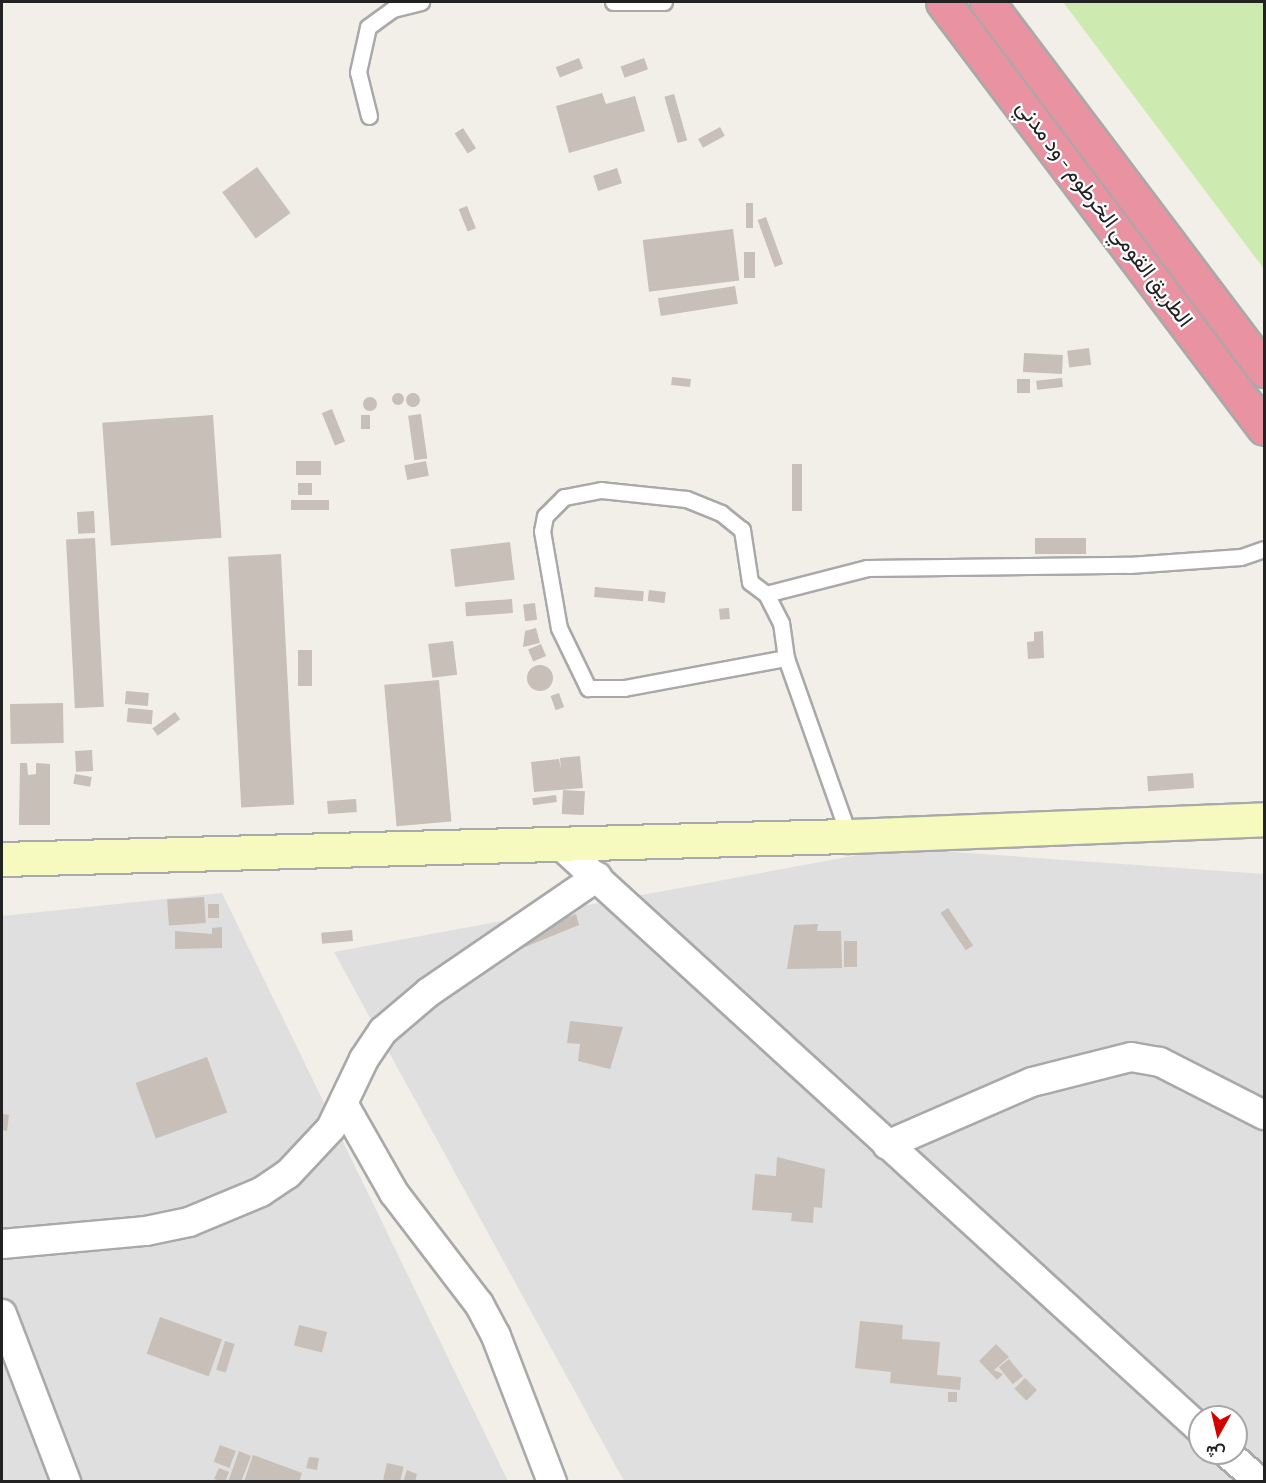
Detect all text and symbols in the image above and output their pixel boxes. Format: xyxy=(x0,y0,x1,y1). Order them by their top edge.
street label: الطريق القومي الخرطوم - ود مدني xyxy=(1010,95,1198,333)
north arrow xyxy=(1188,1405,1248,1465)
text: ش xyxy=(1205,1441,1227,1462)

